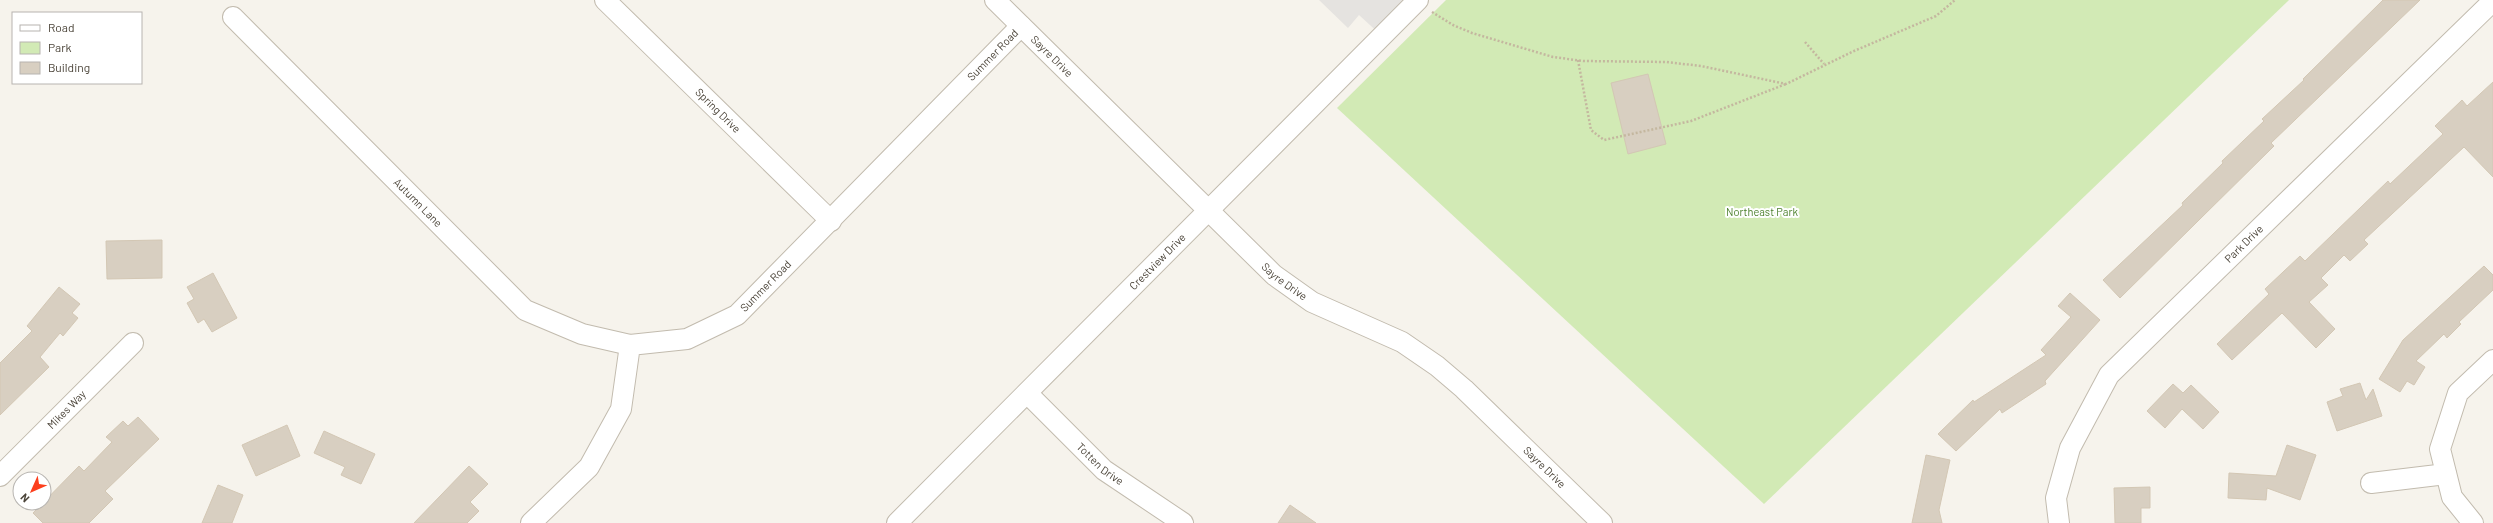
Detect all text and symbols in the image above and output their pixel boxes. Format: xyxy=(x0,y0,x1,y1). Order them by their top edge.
legend xyxy=(12,12,142,84)
text: Road xyxy=(48,20,75,34)
street label: Summer Road xyxy=(964,26,1020,83)
street label: Sayre Drive xyxy=(1029,32,1076,79)
text: Park xyxy=(48,40,72,54)
text: Building xyxy=(48,60,90,74)
street label: Spring Drive xyxy=(693,85,744,135)
street label: Autumn Lane xyxy=(391,175,445,229)
park label: Northeast Park xyxy=(1726,205,1798,218)
street label: Park Drive xyxy=(2222,222,2265,265)
street label: Crestview Drive xyxy=(1126,230,1188,292)
street label: Summer Road xyxy=(737,257,793,314)
street label: Sayre Drive xyxy=(1259,260,1310,303)
street label: Mikes Way xyxy=(44,387,88,431)
street label: Totten Drive xyxy=(1074,440,1126,487)
street label: Sayre Drive xyxy=(1521,443,1569,490)
north arrow xyxy=(12,471,52,511)
text: N xyxy=(17,491,32,506)

